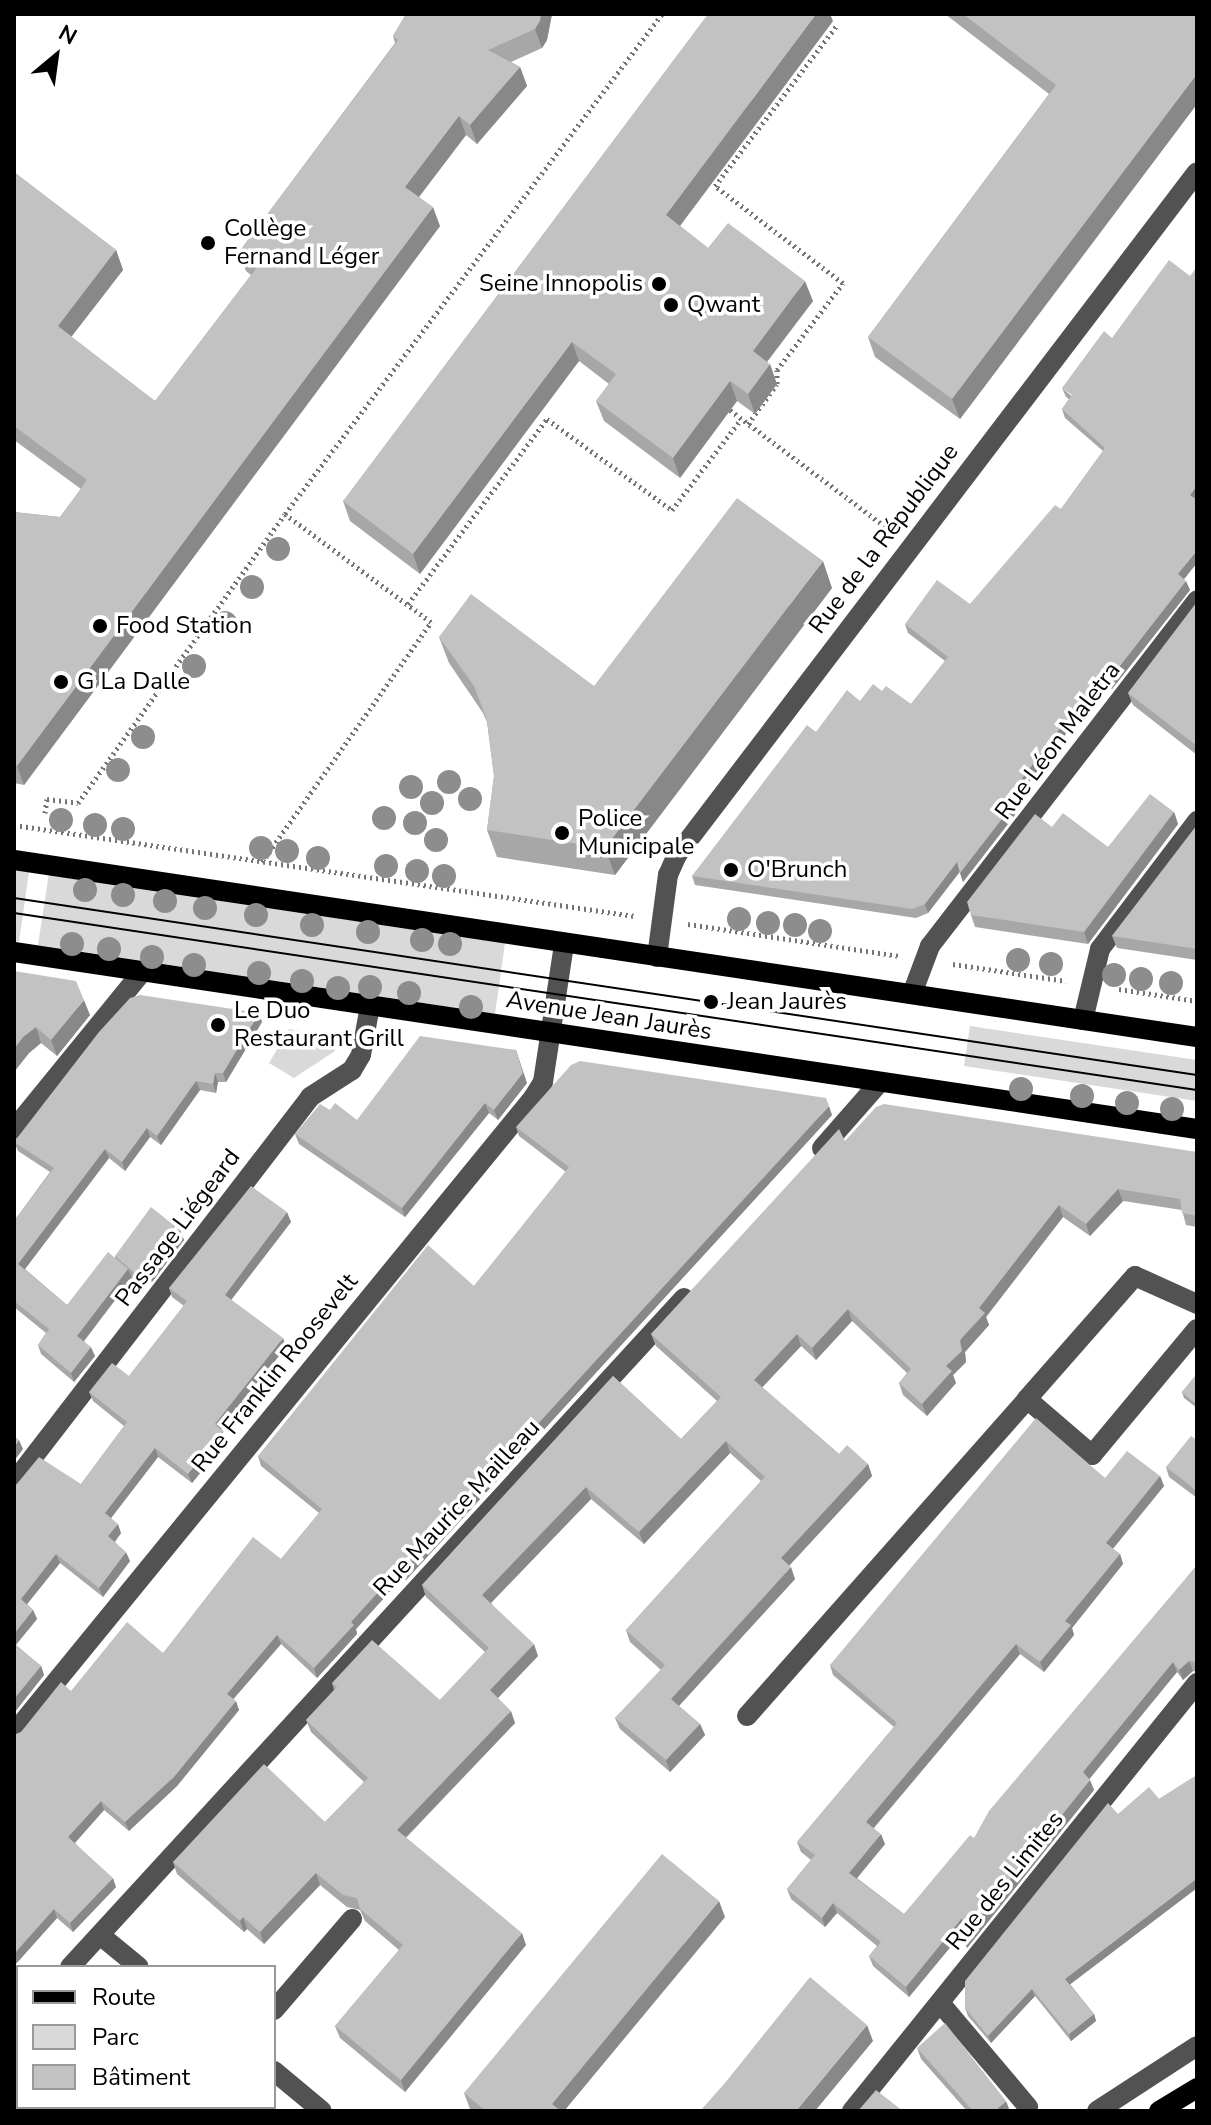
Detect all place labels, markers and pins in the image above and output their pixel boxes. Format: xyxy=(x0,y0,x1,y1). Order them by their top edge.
place label: Collège Fernand Léger xyxy=(224,215,379,271)
marker: Collège Fernand Léger xyxy=(199,234,217,252)
place label: Seine Innopolis xyxy=(479,270,643,298)
marker: Seine Innopolis xyxy=(650,275,668,293)
place label: Qwant xyxy=(687,291,760,319)
marker: Qwant xyxy=(662,296,680,314)
place label: Food Station xyxy=(116,612,252,640)
marker: Food Station xyxy=(91,617,109,635)
place label: G La Dalle xyxy=(77,668,190,696)
marker: G La Dalle xyxy=(52,673,70,691)
place label: Police Municipale xyxy=(578,805,694,861)
marker: Police Municipale xyxy=(553,824,571,842)
place label: O'Brunch xyxy=(747,856,847,884)
marker: O'Brunch xyxy=(722,861,740,879)
place label: Jean Jaurès xyxy=(727,988,847,1016)
marker: Jean Jaurès xyxy=(702,993,720,1011)
place label: Le Duo Restaurant Grill xyxy=(234,997,404,1053)
marker: Le Duo Restaurant Grill xyxy=(209,1016,227,1034)

